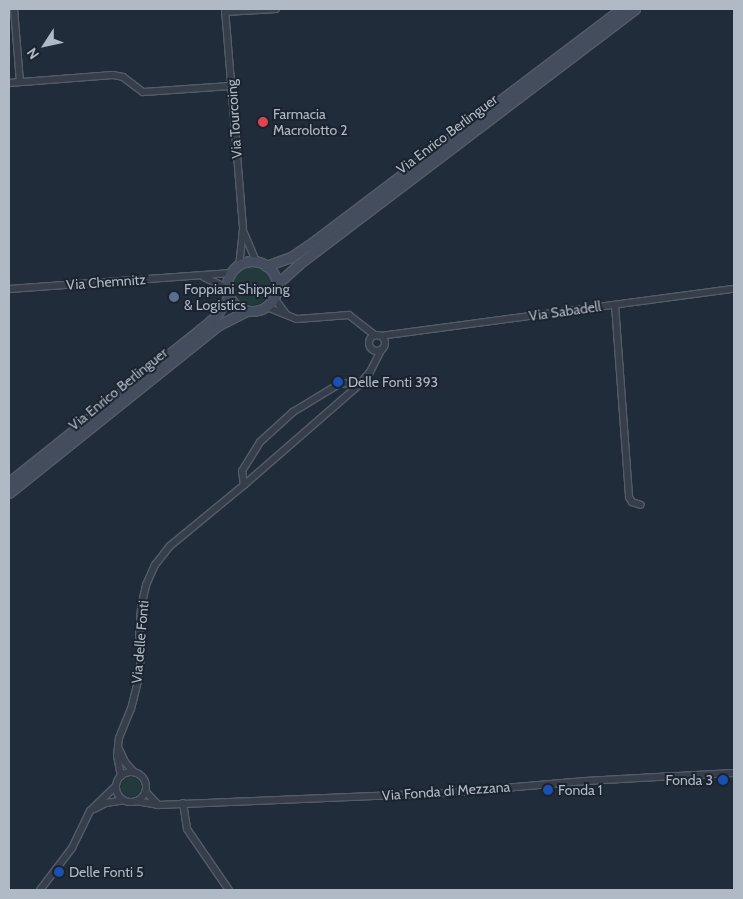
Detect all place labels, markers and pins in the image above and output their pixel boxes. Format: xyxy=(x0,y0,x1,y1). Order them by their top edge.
place label: Farmacia Macrolotto 2 xyxy=(273,106,348,138)
marker: Farmacia Macrolotto 2 xyxy=(257,116,269,128)
place label: Foppiani Shipping & Logistics xyxy=(184,281,290,314)
marker: Foppiani Shipping & Logistics xyxy=(168,291,180,303)
place label: Delle Fonti 393 xyxy=(348,374,438,390)
marker: Delle Fonti 393 xyxy=(332,376,344,388)
place label: Fonda 3 xyxy=(666,772,713,788)
marker: Fonda 3 xyxy=(717,774,729,786)
place label: Fonda 1 xyxy=(558,782,602,798)
marker: Fonda 1 xyxy=(542,784,554,796)
place label: Delle Fonti 5 xyxy=(69,864,144,880)
marker: Delle Fonti 5 xyxy=(53,866,65,878)

